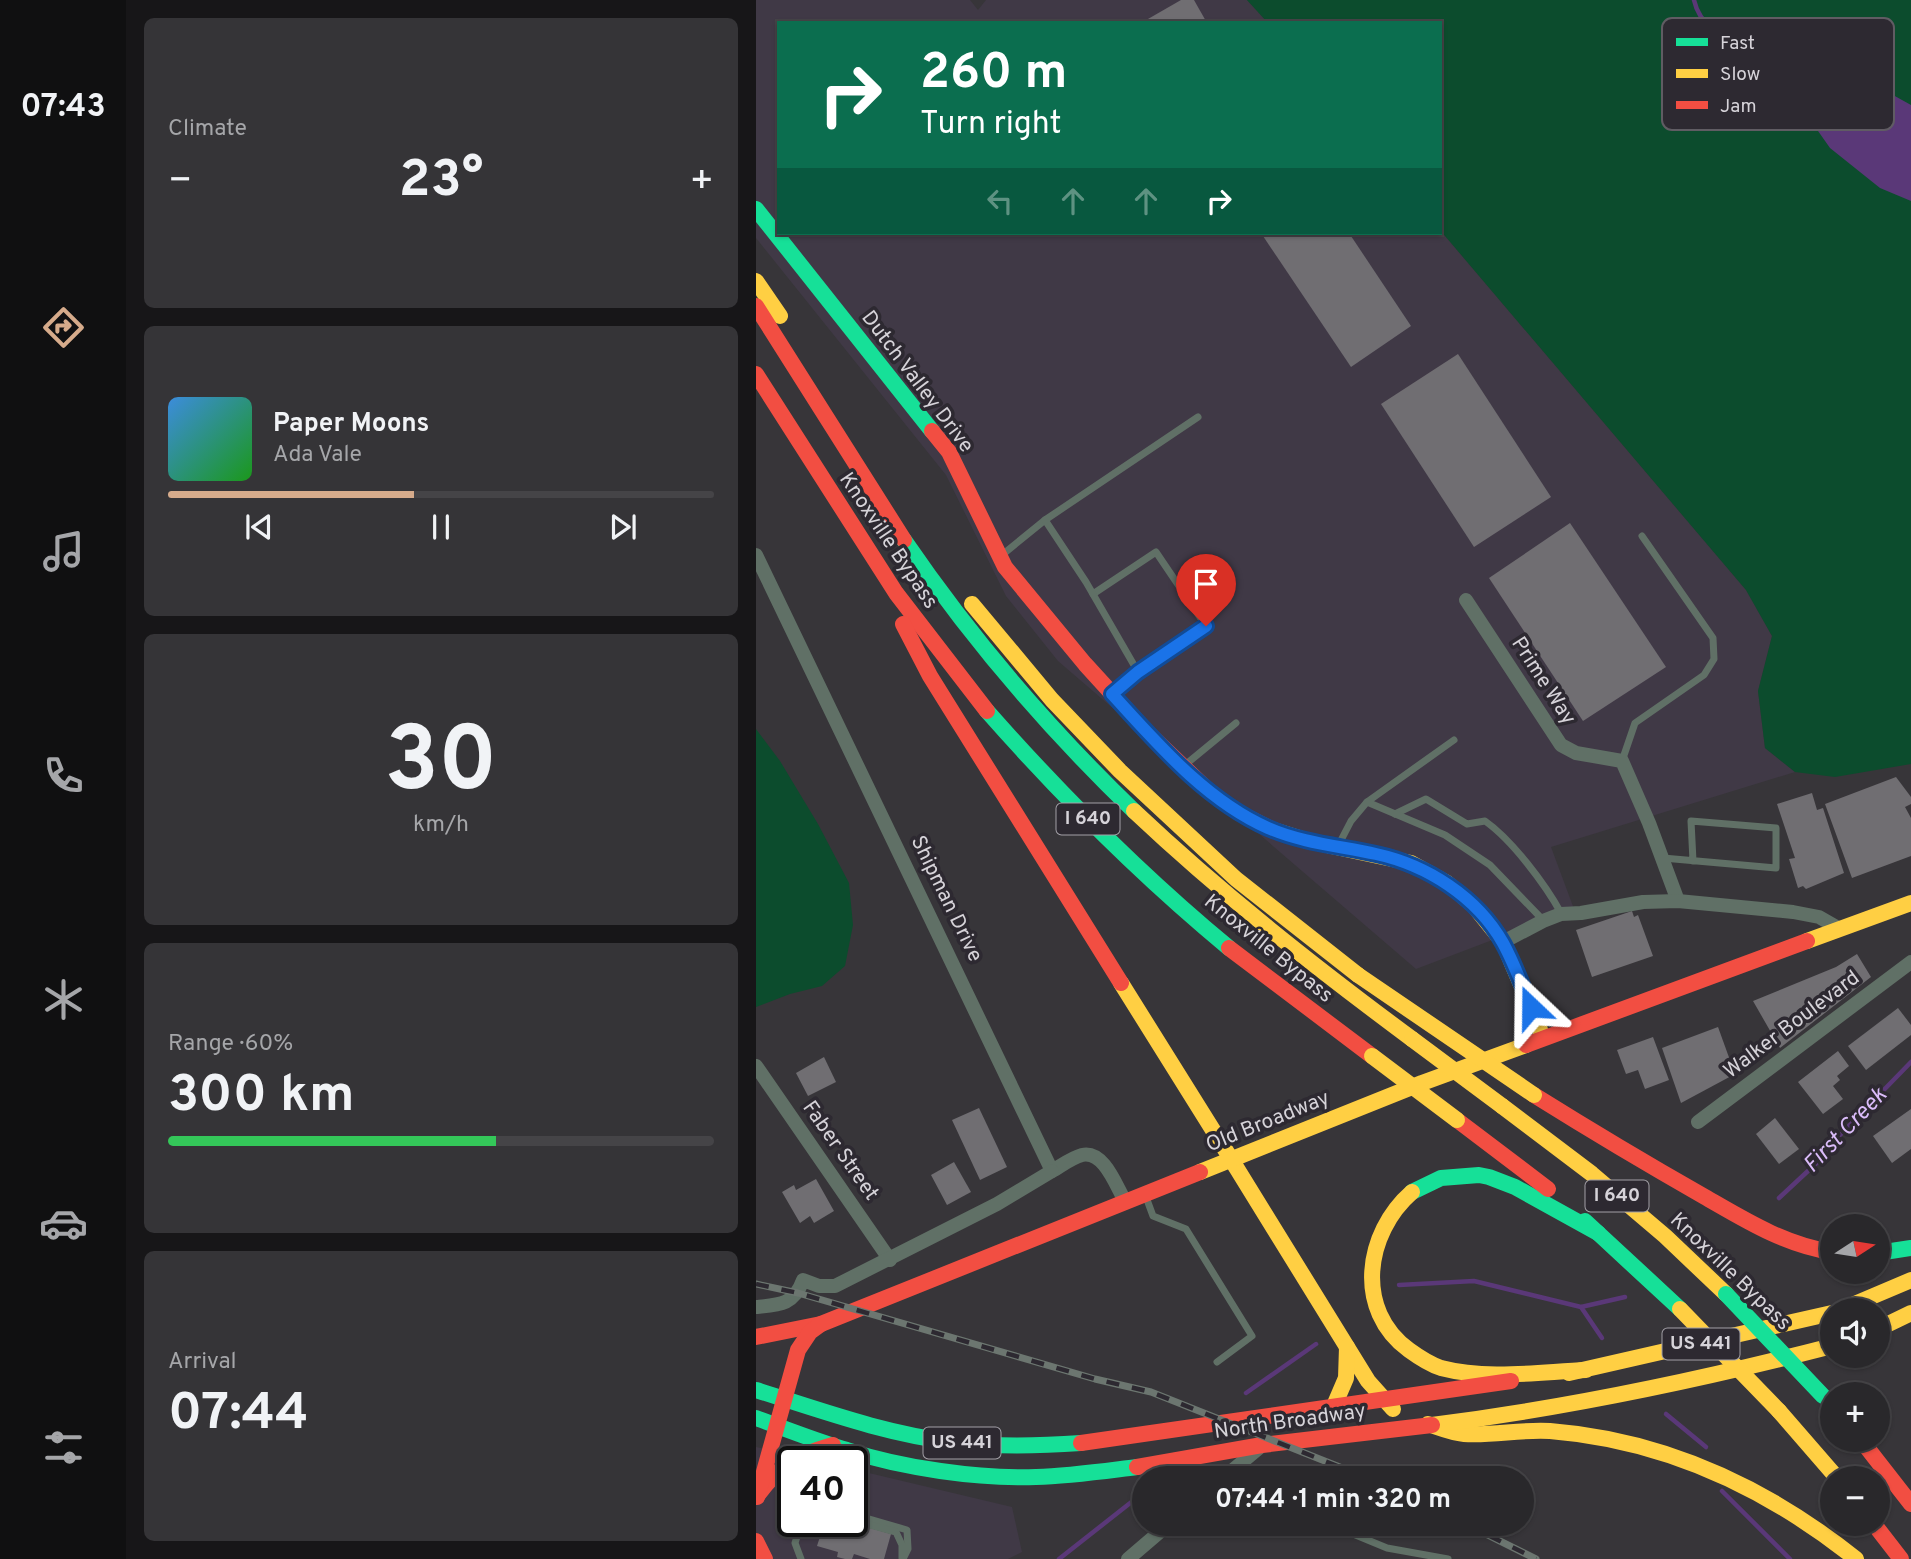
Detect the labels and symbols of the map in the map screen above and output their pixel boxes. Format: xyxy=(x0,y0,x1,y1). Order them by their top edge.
legend xyxy=(1662,18,1894,130)
text: Fast xyxy=(1720,32,1755,56)
text: Slow xyxy=(1720,63,1760,87)
text: Jam xyxy=(1720,95,1757,119)
street label: Dutch Valley Drive xyxy=(855,305,979,459)
street label: Knoxville Bypass xyxy=(832,468,944,614)
pin xyxy=(1176,554,1236,626)
street label: Prime Way xyxy=(1505,632,1581,730)
road number: I 640 xyxy=(1056,804,1120,834)
street label: Shipman Drive xyxy=(904,831,988,967)
street label: Knoxville Bypass xyxy=(1198,889,1338,1009)
street label: Walker Boulevard xyxy=(1718,965,1866,1085)
position arrow xyxy=(1494,970,1568,1044)
water label: First Creek xyxy=(1798,1082,1894,1180)
street label: Old Broadway xyxy=(1202,1085,1334,1159)
street label: Faber Street xyxy=(796,1096,884,1206)
road number: I 640 xyxy=(1586,1180,1648,1212)
street label: Knoxville Bypass xyxy=(1664,1207,1796,1337)
north arrow xyxy=(1820,1214,1890,1284)
road number: US 441 xyxy=(1662,1328,1740,1360)
street label: North Broadway xyxy=(1212,1398,1368,1446)
road number: US 441 xyxy=(924,1428,1000,1458)
speed limit sign: 40 xyxy=(777,1446,868,1537)

